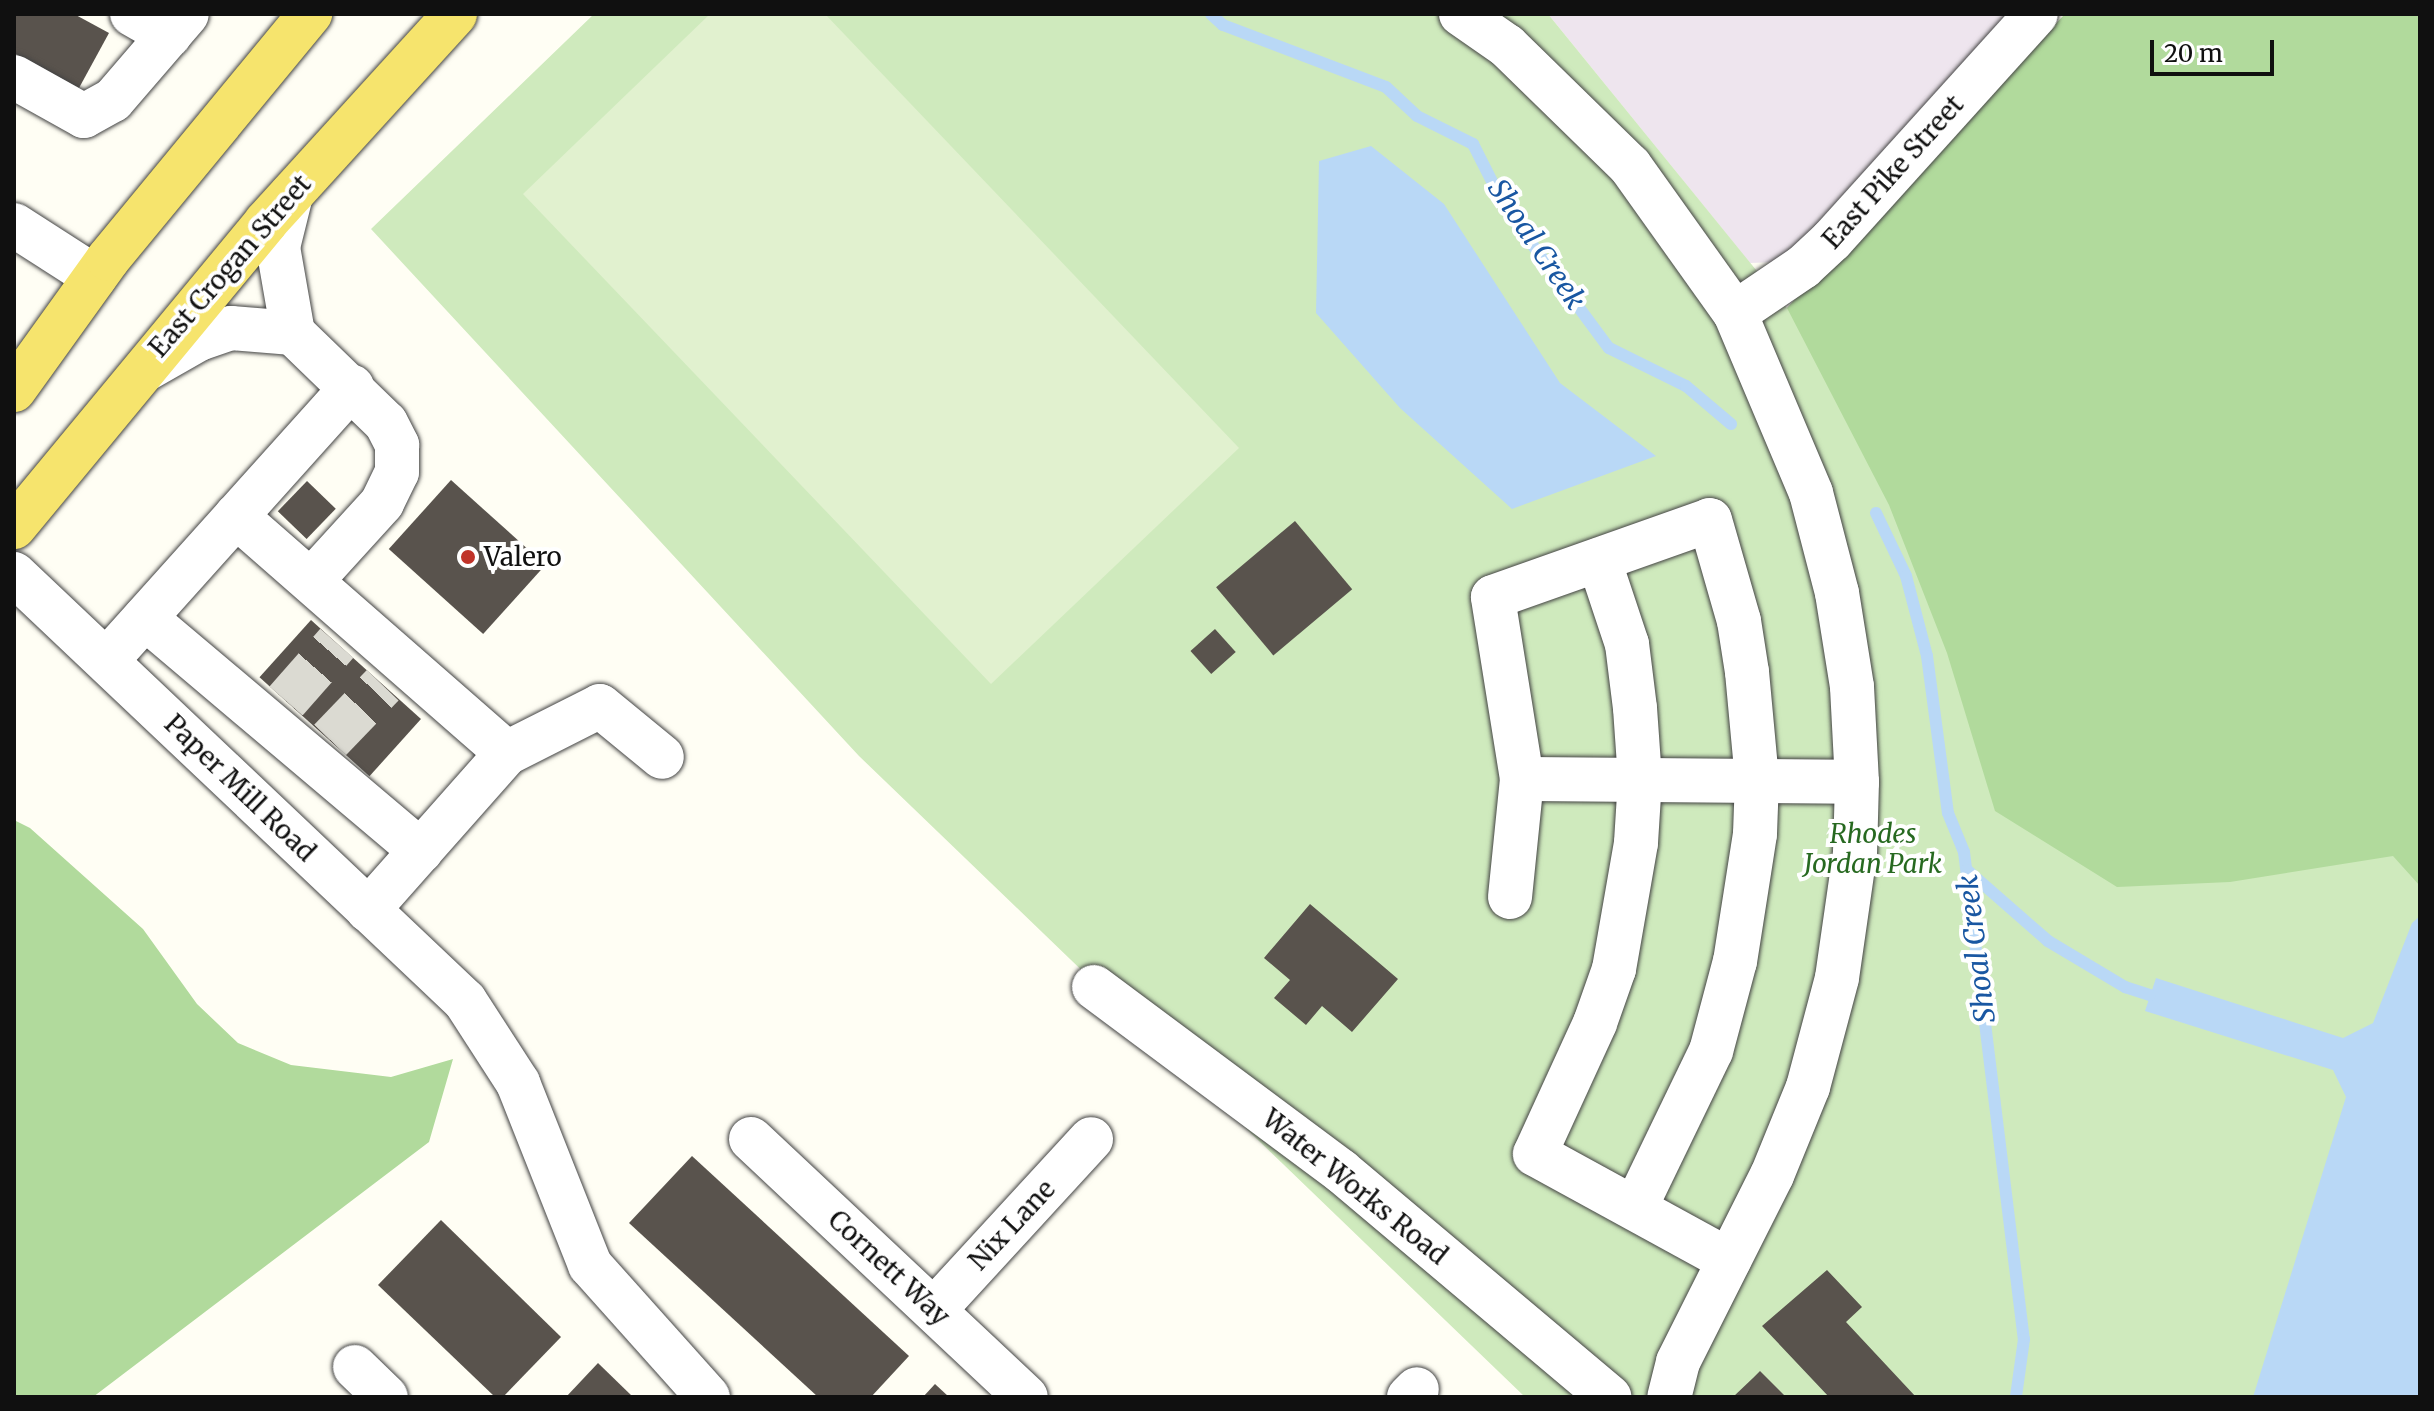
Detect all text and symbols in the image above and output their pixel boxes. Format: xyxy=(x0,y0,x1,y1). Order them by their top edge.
scale bar xyxy=(2154,24,2278,74)
text: 20 m xyxy=(2164,38,2223,69)
street label: East Pike Street xyxy=(1816,89,1970,255)
street label: East Crogan Street xyxy=(142,169,318,363)
water label: Shoal Creek xyxy=(1481,173,1593,315)
place label: Valero xyxy=(484,541,562,573)
marker: Valero xyxy=(459,548,477,566)
street label: Paper Mill Road xyxy=(158,708,322,868)
park label: Rhodes Jordan Park xyxy=(1804,818,1942,880)
water label: Shoal Creek xyxy=(1950,873,2002,1025)
street label: Water Works Road xyxy=(1256,1103,1454,1271)
street label: Nix Lane xyxy=(963,1174,1061,1276)
street label: Cornett Way xyxy=(822,1204,956,1332)

